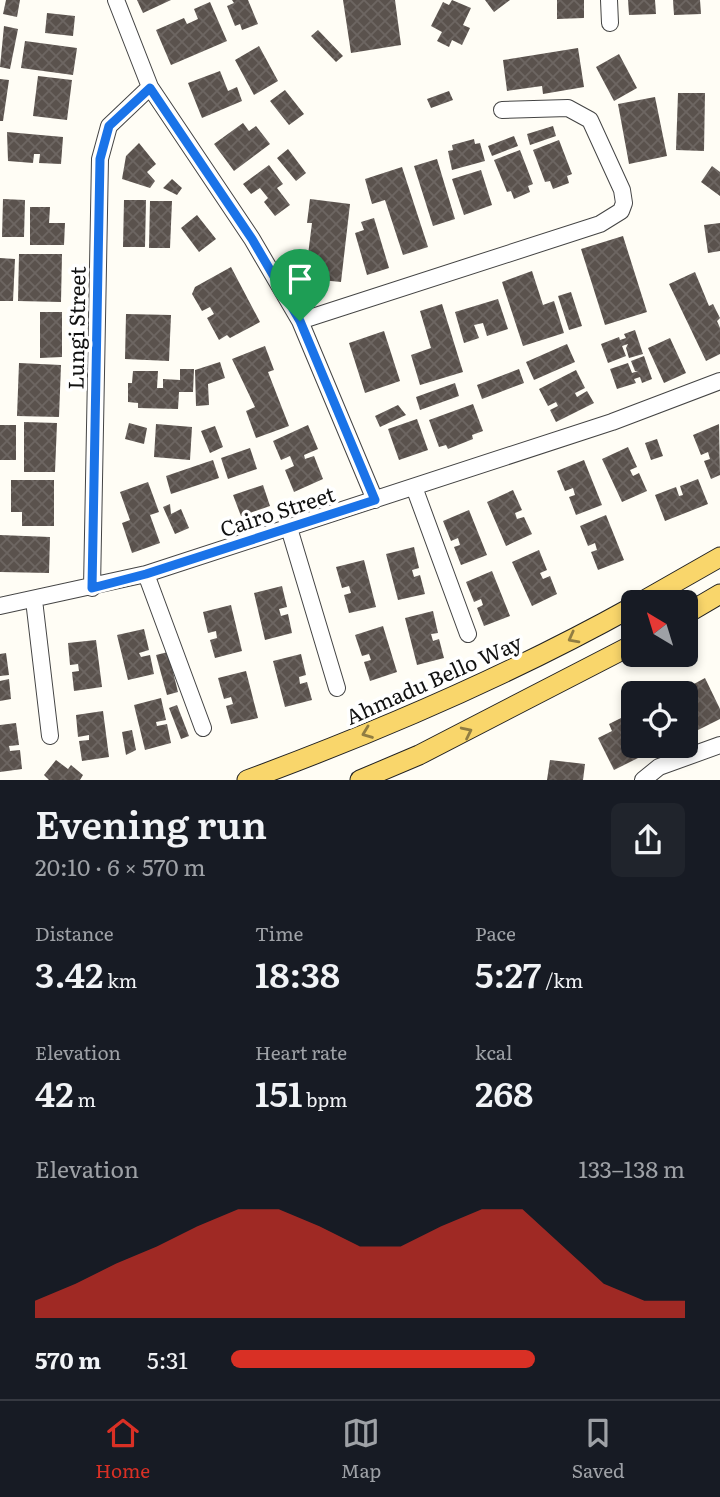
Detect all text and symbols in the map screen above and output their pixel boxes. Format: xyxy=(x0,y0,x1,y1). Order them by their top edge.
pin xyxy=(270,249,330,321)
icon: arrive xyxy=(281,260,319,298)
street label: Lungi Street xyxy=(58,266,92,390)
street label: Cairo Street xyxy=(216,477,339,543)
north arrow xyxy=(621,590,698,667)
map controls xyxy=(621,590,698,758)
street label: Ahmadu Bello Way xyxy=(340,625,527,731)
one-way arrow xyxy=(568,630,580,643)
button: locate xyxy=(621,681,698,758)
one-way arrow xyxy=(361,725,373,739)
one-way arrow xyxy=(460,726,472,740)
text: Evening run xyxy=(35,794,267,851)
button: share xyxy=(611,803,685,877)
text: 20:10 · 6 × 570 m xyxy=(35,849,206,883)
text: Distance xyxy=(35,919,114,947)
text: Time xyxy=(255,919,303,947)
text: Pace xyxy=(475,919,516,947)
text: 3.42 xyxy=(35,947,103,999)
text: 18:38 xyxy=(255,947,340,999)
text: 5:27 xyxy=(475,947,541,999)
text: km xyxy=(103,966,137,994)
text: /km xyxy=(541,966,583,994)
text: Elevation xyxy=(35,1038,121,1066)
text: Heart rate xyxy=(255,1038,347,1066)
text: kcal xyxy=(475,1038,512,1066)
text: 42 xyxy=(35,1066,74,1118)
text: 151 xyxy=(255,1066,302,1118)
text: 268 xyxy=(475,1066,533,1118)
text: m xyxy=(74,1085,96,1113)
text: bpm xyxy=(302,1085,347,1113)
text: Elevation xyxy=(35,1151,139,1185)
text: 133–138 m xyxy=(578,1151,685,1185)
text: 570 m xyxy=(35,1342,101,1376)
text: 5:31 xyxy=(147,1342,188,1376)
tab: Home xyxy=(95,1414,150,1484)
tab: Map xyxy=(341,1414,381,1484)
tab: Saved xyxy=(572,1414,625,1484)

